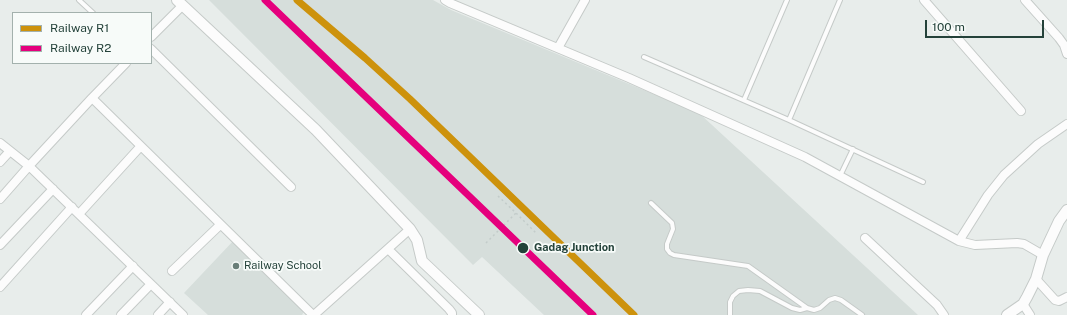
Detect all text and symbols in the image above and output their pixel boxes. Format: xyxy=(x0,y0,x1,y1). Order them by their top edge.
legend xyxy=(12,12,152,64)
scale bar xyxy=(927,12,1046,38)
text: 100 m xyxy=(932,20,965,34)
text: Railway R1 xyxy=(50,21,109,35)
text: Railway R2 xyxy=(50,41,111,55)
marker: Gadag Junction xyxy=(516,241,530,255)
place label: Gadag Junction xyxy=(534,241,615,255)
place label: Railway School xyxy=(244,259,322,273)
marker: Railway School xyxy=(231,261,241,271)

